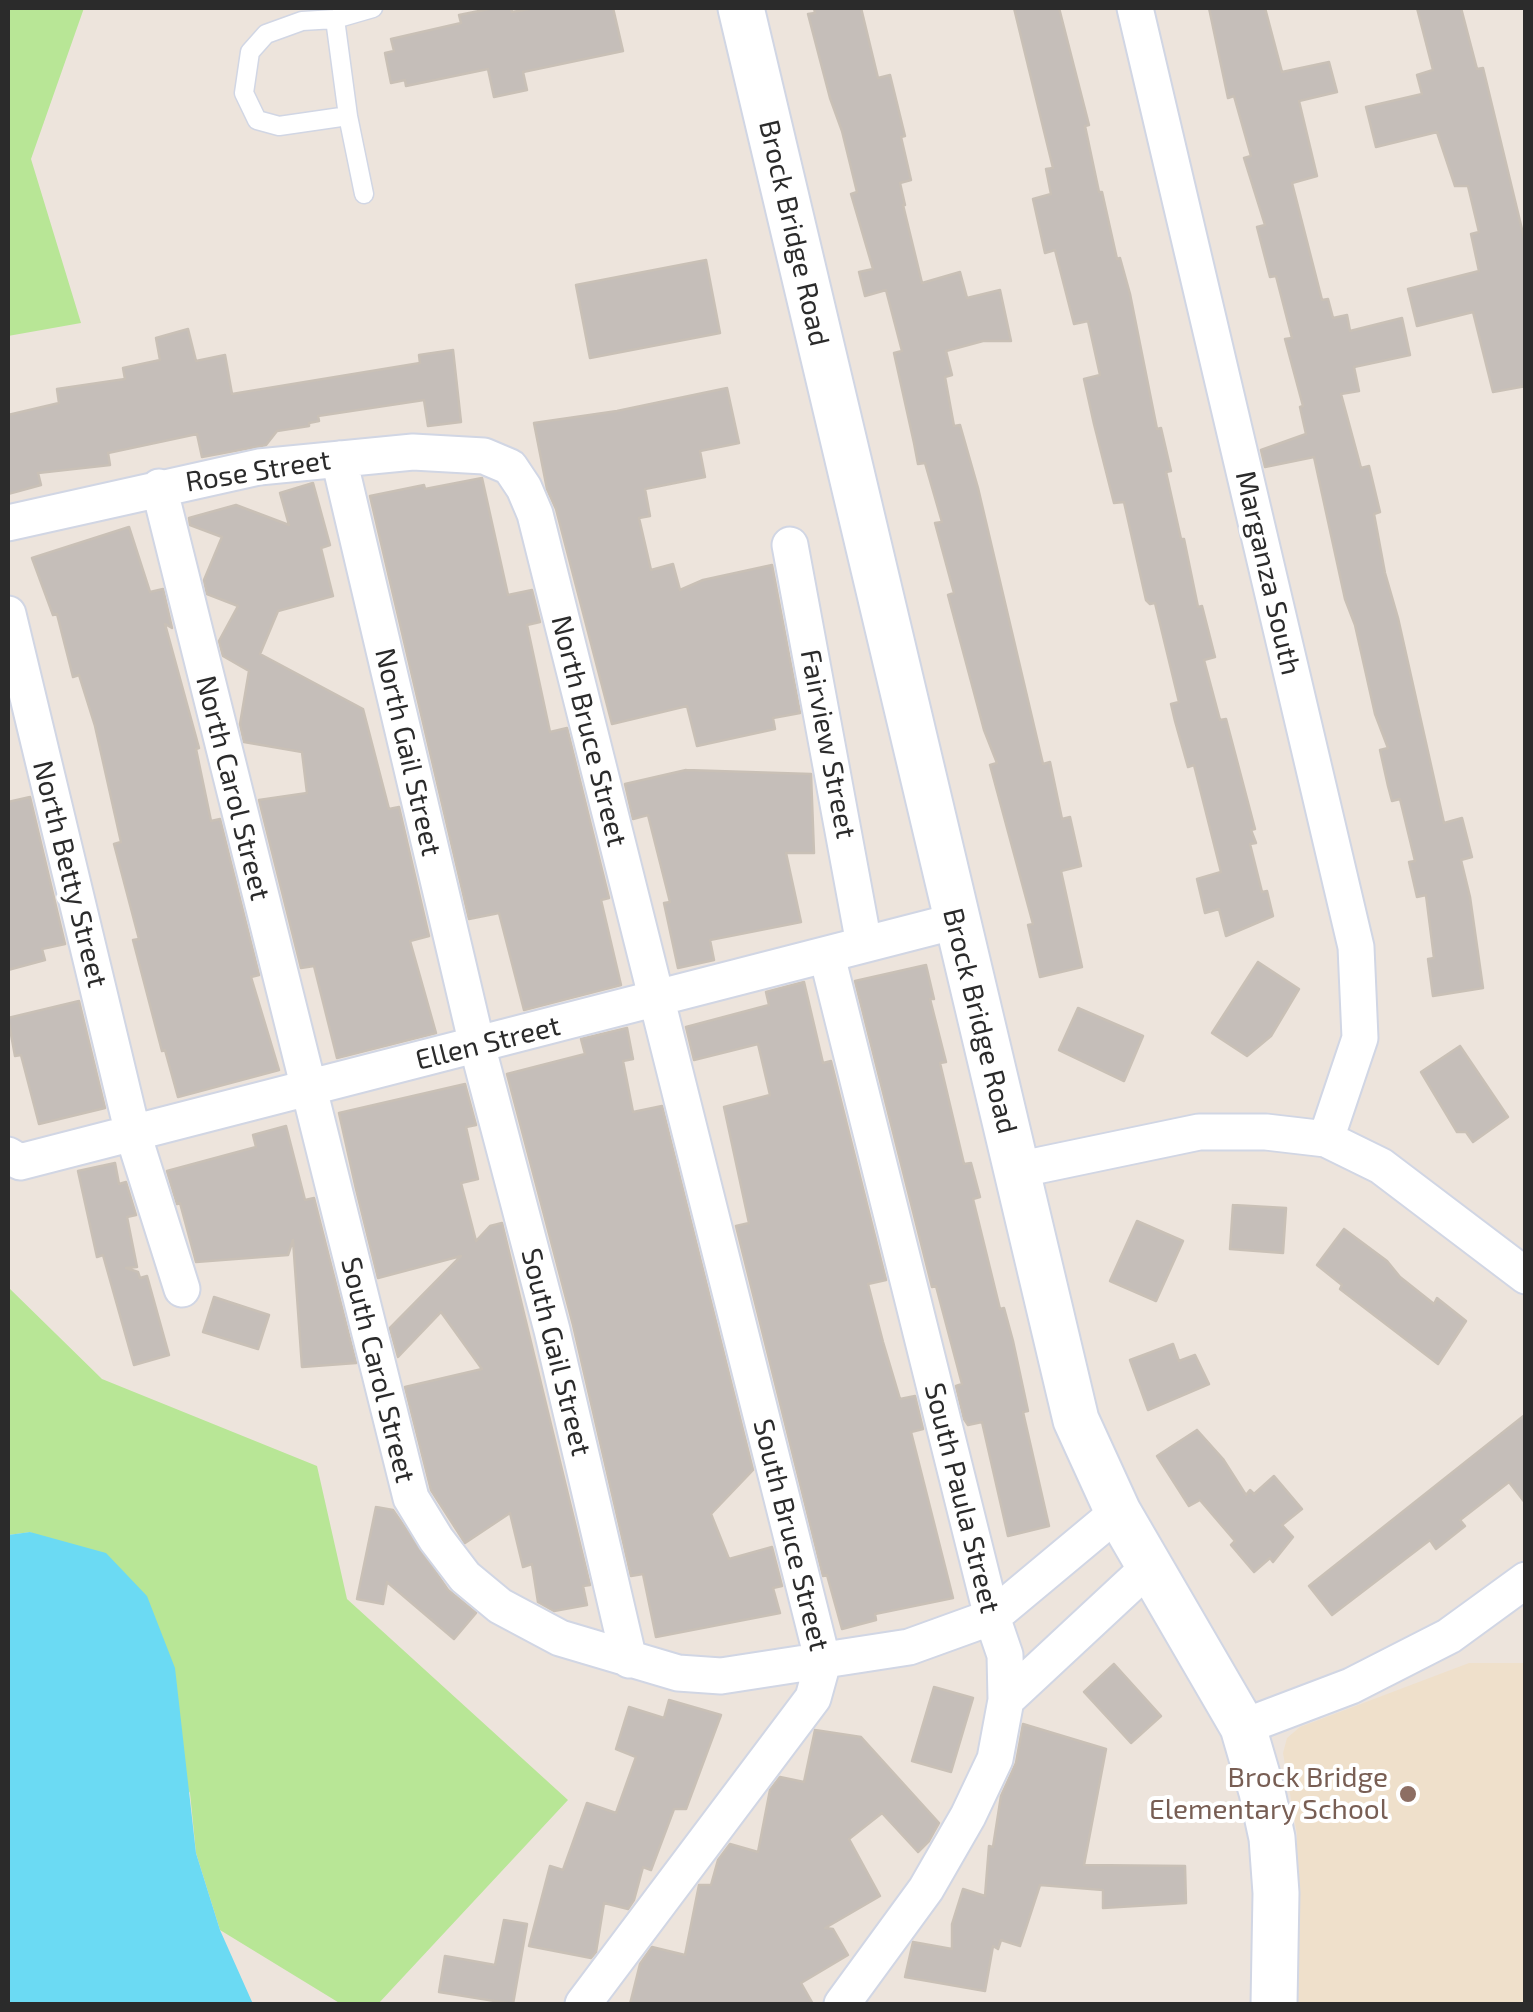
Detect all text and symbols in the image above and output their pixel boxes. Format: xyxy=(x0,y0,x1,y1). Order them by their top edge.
street label: Brock Bridge Road xyxy=(752,117,836,349)
street label: Rose Street xyxy=(183,443,333,499)
street label: Marganza South xyxy=(1228,468,1308,678)
street label: North Bruce Street xyxy=(544,612,634,850)
street label: North Gail Street xyxy=(368,645,448,859)
street label: Fairview Street xyxy=(793,647,863,841)
street label: North Carol Street xyxy=(189,672,277,904)
street label: North Betty Street xyxy=(26,757,114,991)
street label: Brock Bridge Road xyxy=(936,905,1024,1137)
street label: Ellen Street xyxy=(412,1009,564,1077)
street label: South Gail Street xyxy=(514,1245,598,1459)
street label: South Carol Street xyxy=(334,1254,422,1486)
street label: South Paula Street xyxy=(917,1379,1007,1617)
street label: South Bruce Street xyxy=(746,1416,836,1654)
place label: Brock Bridge Elementary School xyxy=(1149,1761,1388,1827)
marker: Brock Bridge Elementary School xyxy=(1397,1783,1419,1805)

